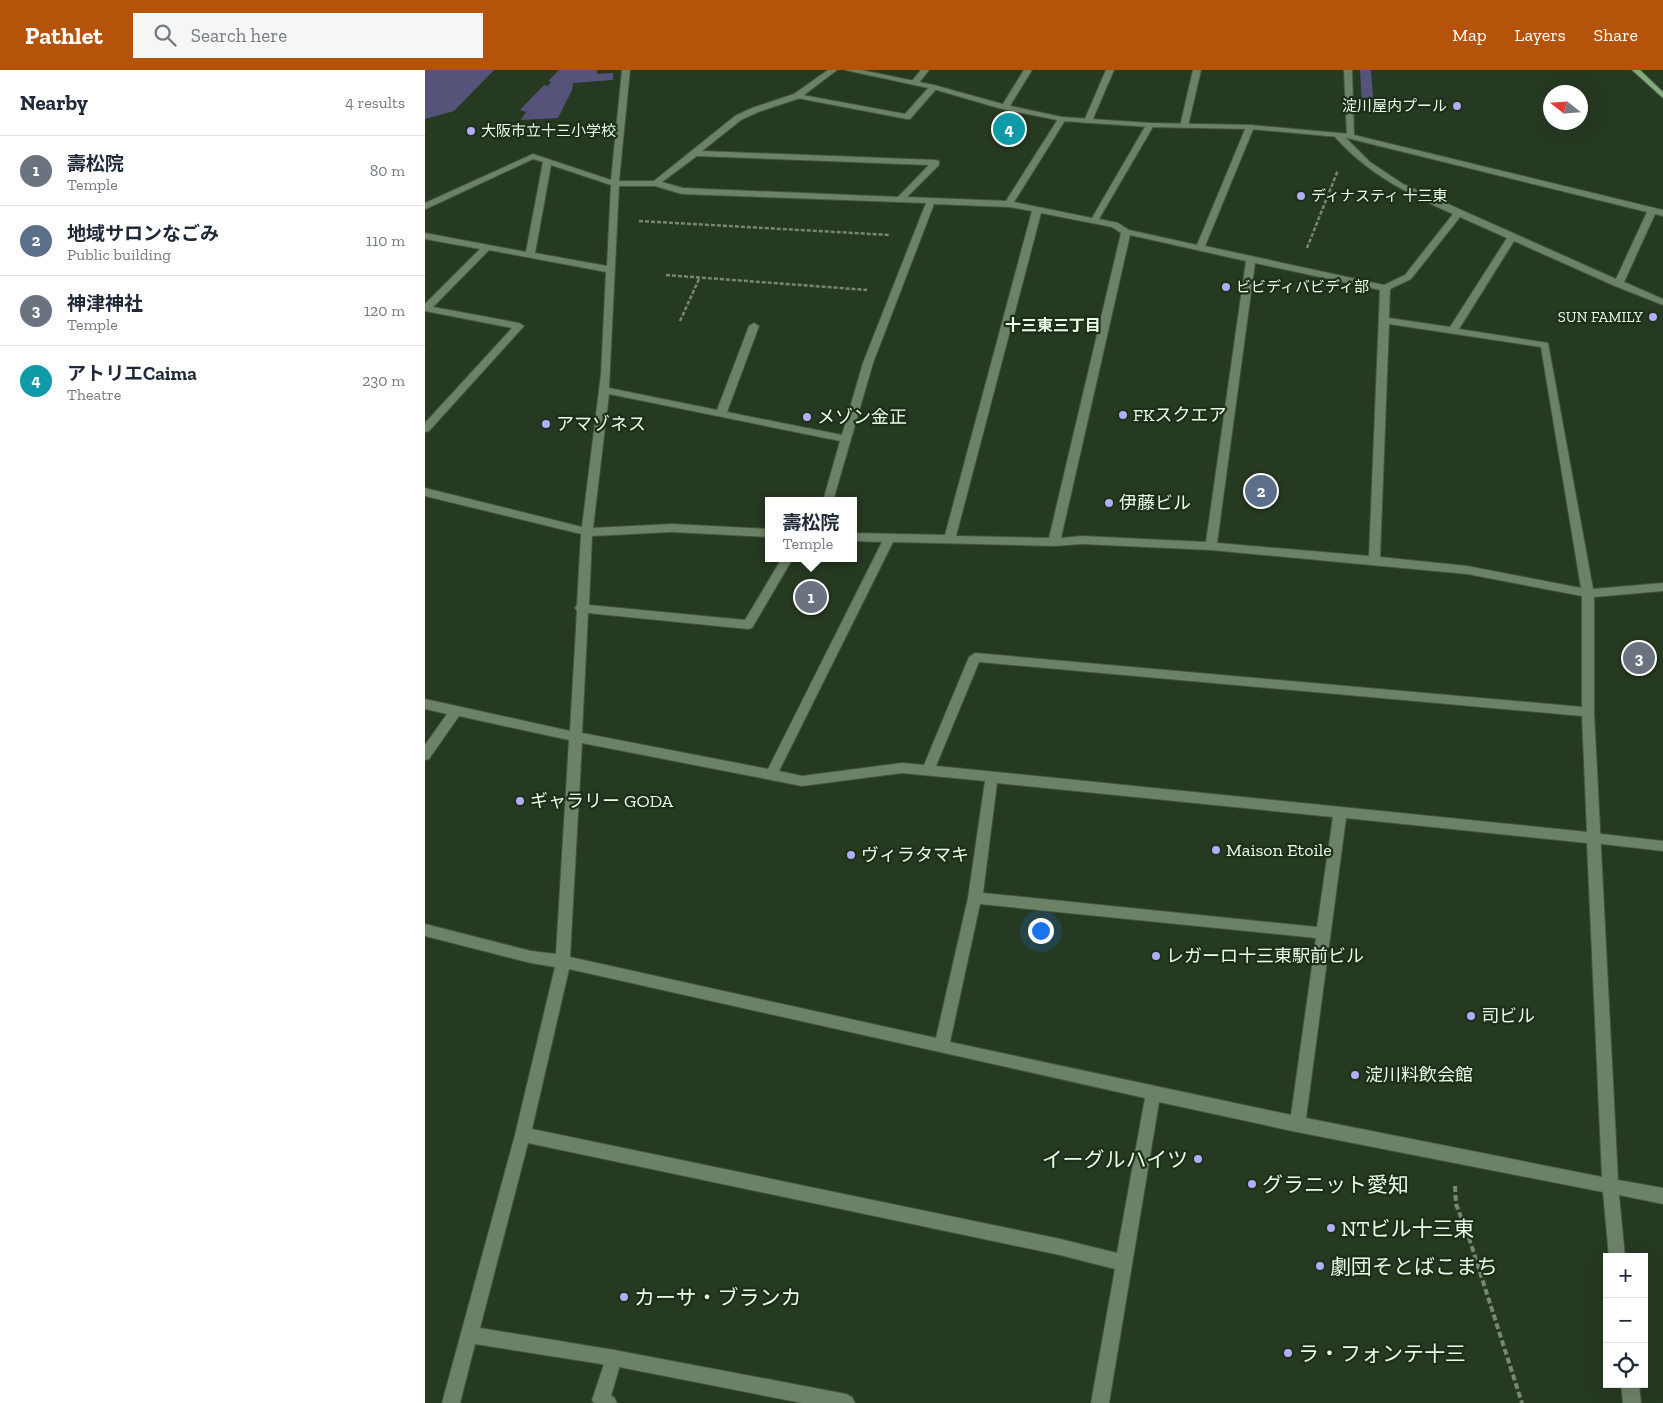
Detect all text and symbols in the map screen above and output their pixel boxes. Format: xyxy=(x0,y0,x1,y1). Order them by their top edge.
search box xyxy=(133,13,483,58)
text: Pathlet xyxy=(25,21,103,50)
icon: search xyxy=(151,21,179,49)
text: Search here xyxy=(191,24,287,47)
text: Map xyxy=(1452,24,1487,46)
text: Layers xyxy=(1515,24,1566,46)
text: Share xyxy=(1594,24,1638,46)
north arrow xyxy=(1543,85,1588,130)
text: Nearby xyxy=(20,90,88,115)
text: 4 results xyxy=(345,93,405,112)
place label: 淀川屋内プール xyxy=(1342,97,1447,115)
marker: 淀川屋内プール xyxy=(1451,100,1463,112)
pin: 4 xyxy=(993,110,1025,148)
place label: 大阪市立十三小学校 xyxy=(481,122,616,140)
marker: 大阪市立十三小学校 xyxy=(465,125,477,137)
text: 壽松院 xyxy=(67,152,124,175)
text: 1 xyxy=(33,161,39,180)
text: 80 m xyxy=(370,161,405,180)
text: Temple xyxy=(67,175,118,194)
place label: ディナスティ 十三東 xyxy=(1311,187,1447,205)
marker: ディナスティ 十三東 xyxy=(1295,190,1307,202)
text: 地域サロンなごみ xyxy=(67,222,219,245)
text: 2 xyxy=(32,231,40,250)
text: 110 m xyxy=(366,231,405,250)
text: Public building xyxy=(67,245,171,264)
place label: ビビディバビディ部 xyxy=(1236,278,1369,296)
marker: ビビディバビディ部 xyxy=(1220,281,1232,293)
text: 神津神社 xyxy=(67,292,143,315)
text: 3 xyxy=(32,301,40,320)
text: 120 m xyxy=(364,301,405,320)
place label: SUN FAMILY xyxy=(1558,308,1644,326)
marker: SUN FAMILY xyxy=(1647,311,1659,323)
text: Temple xyxy=(67,315,118,334)
district label: 十三東三丁目 xyxy=(1005,316,1101,335)
text: アトリエCaima xyxy=(67,362,197,385)
text: 4 xyxy=(31,371,41,390)
text: 230 m xyxy=(362,371,405,390)
text: Theatre xyxy=(67,385,121,404)
place label: FKスクエア xyxy=(1133,404,1227,426)
place label: メゾン金正 xyxy=(817,406,907,428)
marker: FKスクエア xyxy=(1117,409,1129,421)
marker: メゾン金正 xyxy=(801,411,813,423)
place label: アマゾネス xyxy=(556,413,646,435)
marker: アマゾネス xyxy=(540,418,552,430)
pin: 2 xyxy=(1245,472,1277,510)
place label: 伊藤ビル xyxy=(1119,492,1191,514)
popup xyxy=(765,497,857,562)
marker: 伊藤ビル xyxy=(1103,497,1115,509)
text: 壽松院 xyxy=(782,511,840,534)
text: Temple xyxy=(782,534,833,553)
pin: 1 xyxy=(795,578,827,616)
pin: 3 xyxy=(1623,639,1655,677)
place label: ギャラリー GODA xyxy=(530,790,674,812)
marker: ギャラリー GODA xyxy=(514,795,526,807)
place label: Maison Etoile xyxy=(1226,839,1332,861)
place label: ヴィラタマキ xyxy=(861,844,969,866)
marker: Maison Etoile xyxy=(1210,844,1222,856)
marker: ヴィラタマキ xyxy=(845,849,857,861)
your location xyxy=(1028,918,1054,944)
place label: レガーロ十三東駅前ビル xyxy=(1166,945,1364,967)
marker: レガーロ十三東駅前ビル xyxy=(1150,950,1162,962)
place label: 司ビル xyxy=(1481,1005,1535,1027)
marker: 司ビル xyxy=(1465,1010,1477,1022)
place label: 淀川料飲会館 xyxy=(1365,1064,1473,1086)
marker: 淀川料飲会館 xyxy=(1349,1069,1361,1081)
place label: イーグルハイツ xyxy=(1041,1147,1188,1172)
marker: イーグルハイツ xyxy=(1192,1153,1204,1165)
place label: グラニット愛知 xyxy=(1262,1172,1409,1197)
marker: グラニット愛知 xyxy=(1246,1178,1258,1190)
place label: NTビル十三東 xyxy=(1341,1216,1475,1241)
marker: NTビル十三東 xyxy=(1325,1222,1337,1234)
map controls xyxy=(1603,1253,1648,1388)
button: + xyxy=(1603,1253,1648,1298)
place label: 劇団そとばこまち xyxy=(1330,1254,1498,1279)
marker: 劇団そとばこまち xyxy=(1314,1260,1326,1272)
place label: カーサ・ブランカ xyxy=(634,1285,802,1310)
marker: カーサ・ブランカ xyxy=(618,1291,630,1303)
button: − xyxy=(1603,1298,1648,1343)
place label: ラ・フォンテ十三 xyxy=(1298,1341,1466,1366)
button: locate xyxy=(1603,1343,1648,1388)
marker: ラ・フォンテ十三 xyxy=(1282,1347,1294,1359)

